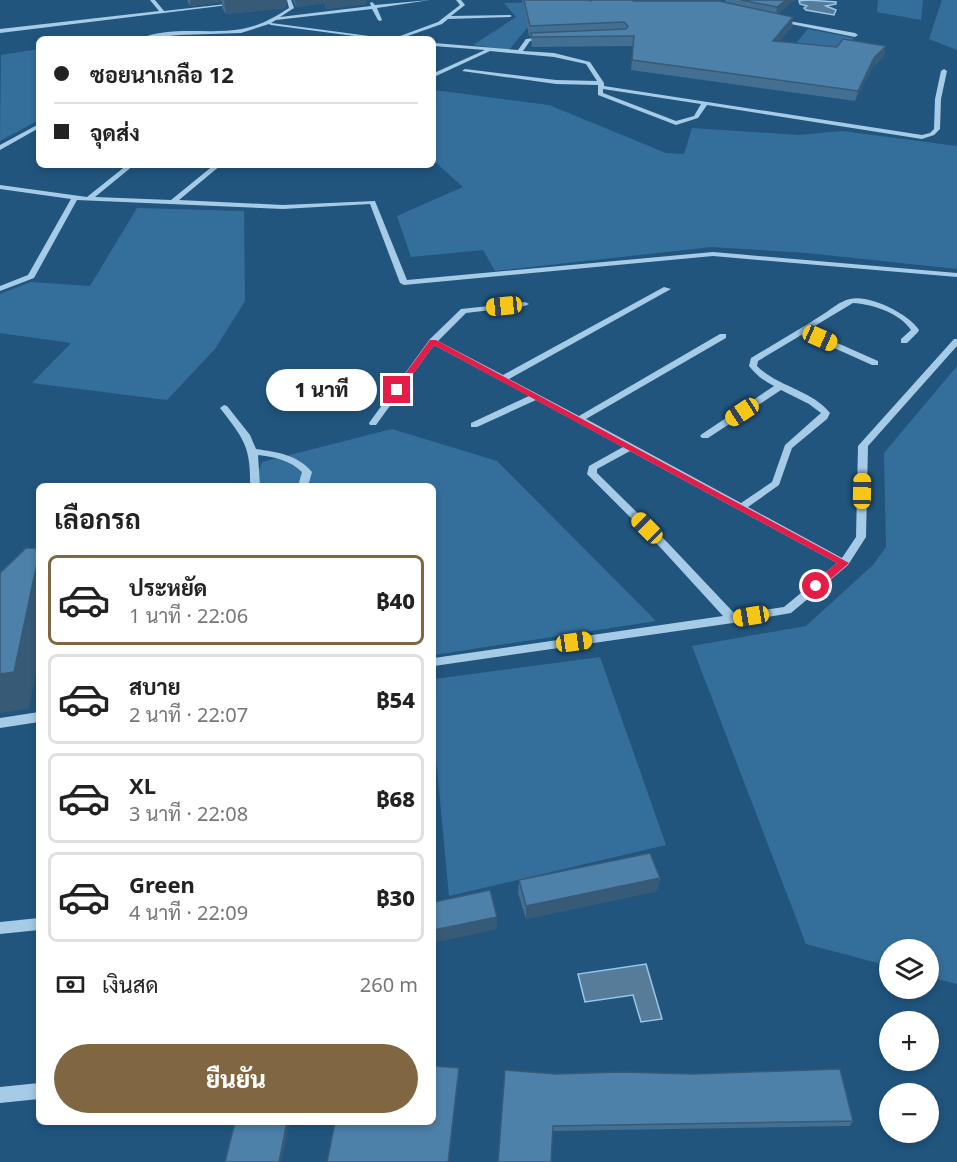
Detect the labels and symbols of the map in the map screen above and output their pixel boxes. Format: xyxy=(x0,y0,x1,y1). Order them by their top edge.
car xyxy=(485,295,523,317)
car xyxy=(800,322,840,354)
callout: 1 นาที xyxy=(265,369,376,411)
route end xyxy=(383,376,410,403)
car xyxy=(722,395,762,429)
car xyxy=(853,473,871,509)
car xyxy=(628,509,666,547)
route start xyxy=(802,572,829,599)
car xyxy=(732,604,770,628)
car xyxy=(555,631,593,653)

